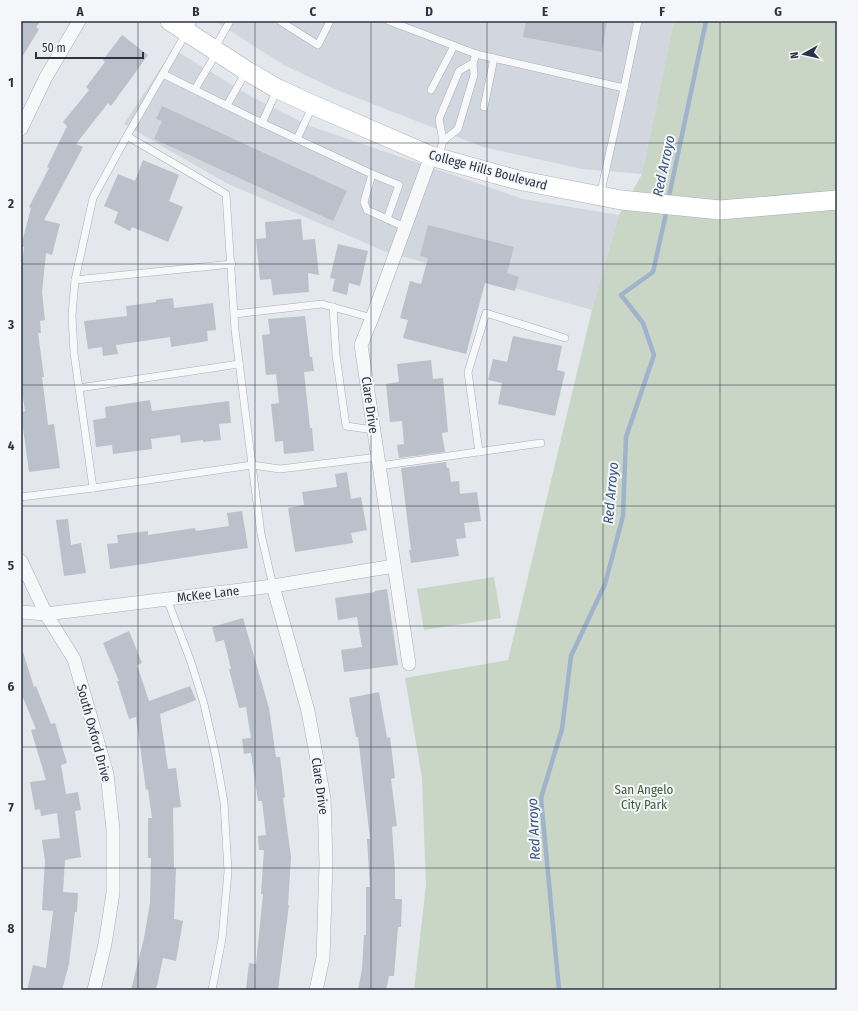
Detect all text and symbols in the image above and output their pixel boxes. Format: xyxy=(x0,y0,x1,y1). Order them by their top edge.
text: A xyxy=(75,4,84,19)
text: B xyxy=(192,4,200,19)
text: C xyxy=(310,4,317,19)
text: D xyxy=(425,4,433,19)
text: E xyxy=(542,4,548,19)
text: F xyxy=(659,4,665,19)
text: G xyxy=(774,4,782,19)
scale bar xyxy=(36,34,143,60)
north arrow xyxy=(784,34,824,74)
text: 50 m xyxy=(42,41,66,55)
text: N xyxy=(788,51,801,59)
text: 1 xyxy=(8,75,14,90)
water label: Red Arroyo xyxy=(649,134,679,198)
street label: College Hills Boulevard xyxy=(427,147,549,193)
text: 2 xyxy=(7,196,14,211)
text: 3 xyxy=(7,317,14,332)
street label: Clare Drive xyxy=(359,376,381,434)
text: 4 xyxy=(8,438,15,453)
water label: Red Arroyo xyxy=(600,461,622,525)
text: 5 xyxy=(8,558,14,573)
street label: McKee Lane xyxy=(176,583,240,605)
text: 6 xyxy=(8,679,15,694)
street label: South Oxford Drive xyxy=(74,683,114,783)
street label: Clare Drive xyxy=(309,757,331,815)
park label: San Angelo City Park xyxy=(615,782,674,812)
water label: Red Arroyo xyxy=(524,798,544,860)
text: 7 xyxy=(8,800,14,815)
text: 8 xyxy=(8,921,15,936)

